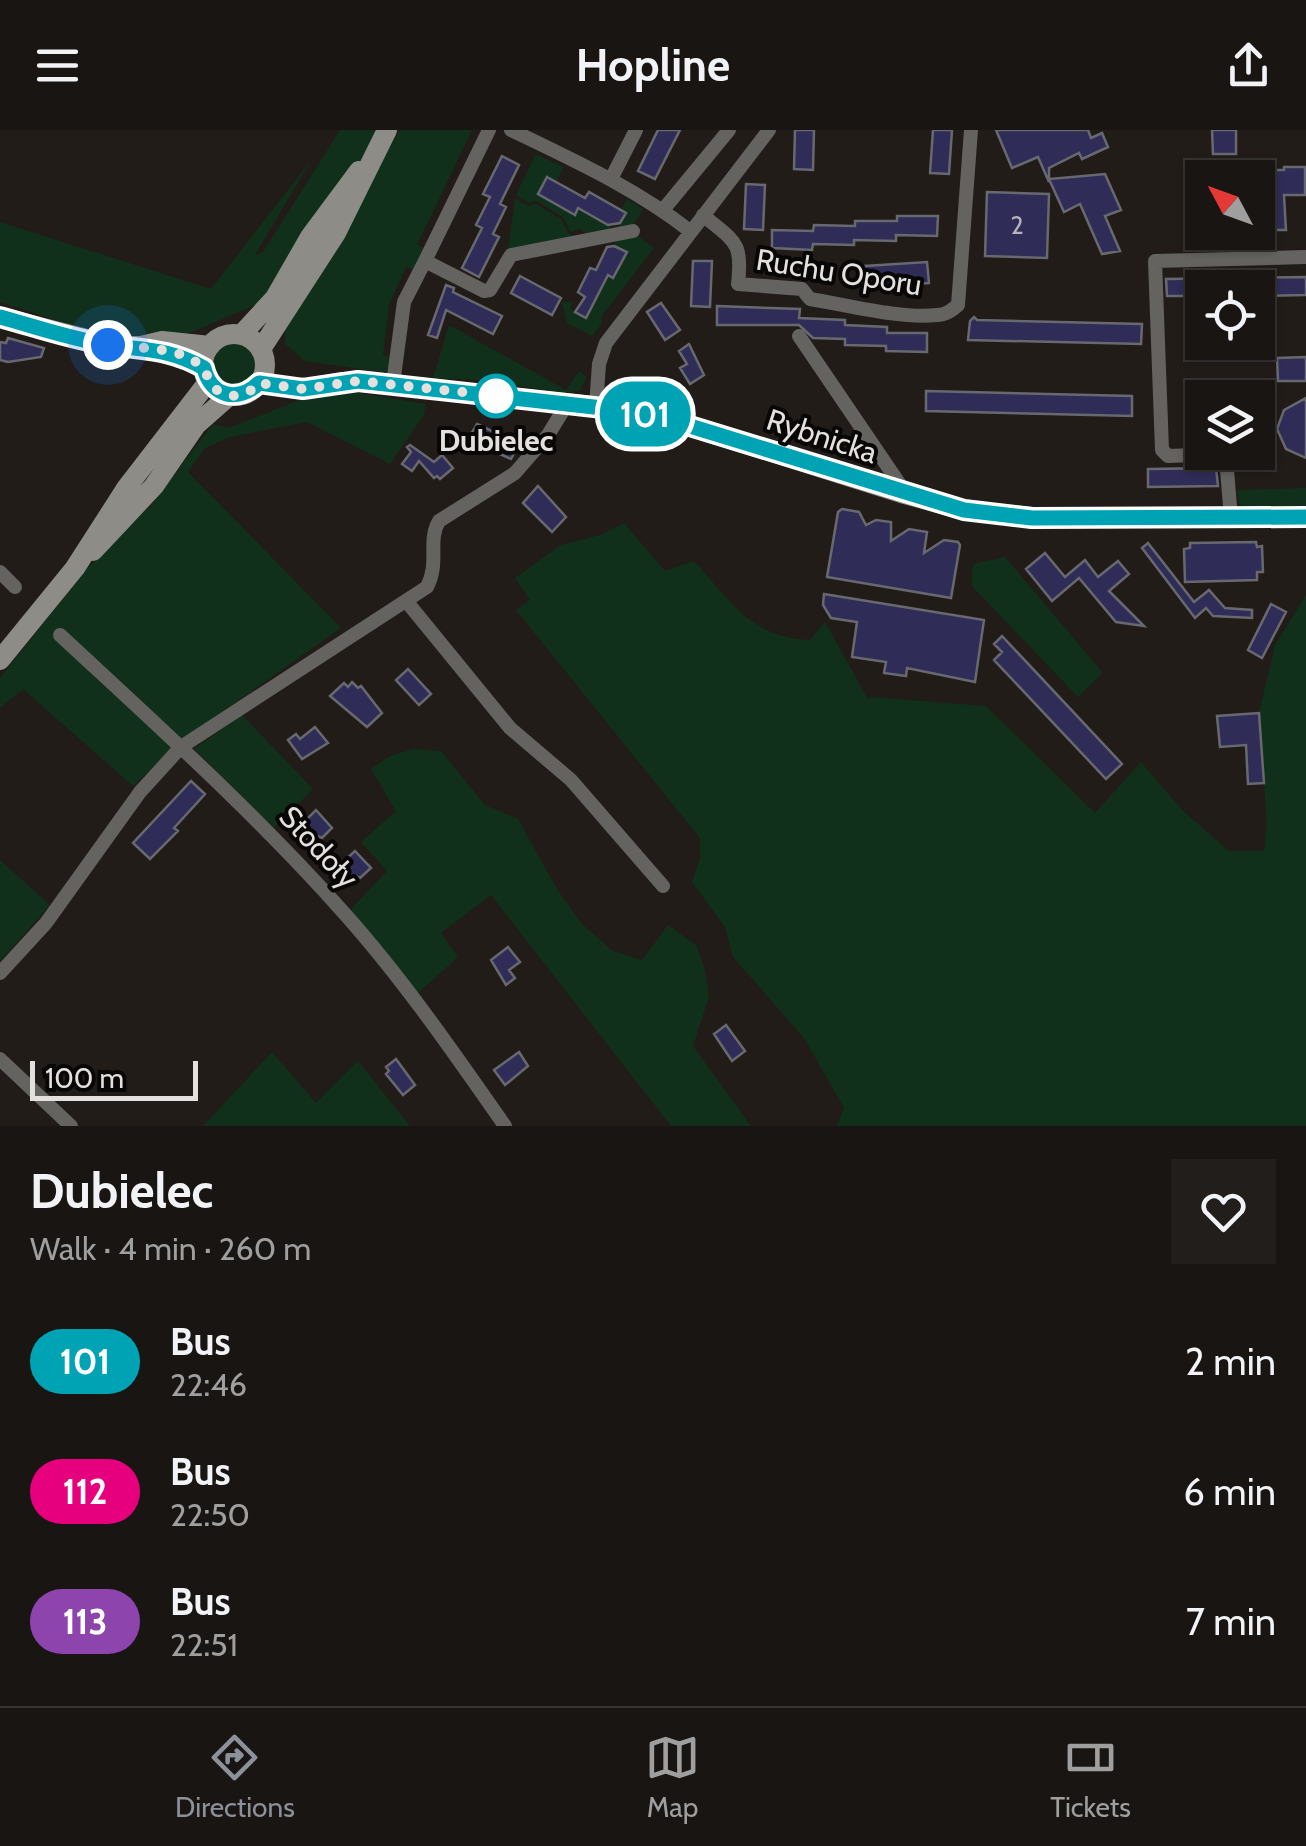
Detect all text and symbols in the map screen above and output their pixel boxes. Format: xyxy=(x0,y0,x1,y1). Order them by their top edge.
icon: menu xyxy=(30,38,85,93)
text: Hopline xyxy=(576,38,730,92)
icon: share xyxy=(1221,38,1276,93)
north arrow xyxy=(1185,160,1275,250)
map controls xyxy=(1185,160,1275,470)
house number: 2 xyxy=(1010,210,1024,240)
street label: Ruchu Oporu xyxy=(754,241,924,303)
button: locate xyxy=(1185,270,1275,360)
your location xyxy=(83,320,133,370)
marker: Dubielec xyxy=(475,375,517,417)
button: layers xyxy=(1185,380,1275,470)
line badge: 101 xyxy=(588,382,702,446)
text: 101 xyxy=(620,393,670,436)
street label: Rybnicka xyxy=(762,401,883,471)
place label: Dubielec xyxy=(439,422,553,459)
street label: Stodoły xyxy=(272,798,366,896)
scale bar xyxy=(30,1056,198,1100)
text: 100 m xyxy=(45,1061,124,1095)
button: heart xyxy=(1171,1159,1276,1264)
text: Dubielec xyxy=(30,1162,213,1220)
text: Walk · 4 min · 260 m xyxy=(30,1229,311,1268)
text: Bus xyxy=(170,1318,231,1365)
text: 2 min xyxy=(1185,1338,1276,1385)
text: 101 xyxy=(60,1340,110,1383)
text: 22:46 xyxy=(170,1365,247,1404)
text: Bus xyxy=(170,1448,231,1495)
text: 6 min xyxy=(1183,1468,1276,1515)
text: 112 xyxy=(63,1470,107,1513)
text: 22:50 xyxy=(170,1495,250,1534)
text: Bus xyxy=(170,1578,231,1625)
text: 7 min xyxy=(1186,1598,1276,1645)
text: 113 xyxy=(63,1600,107,1643)
text: 22:51 xyxy=(170,1625,238,1664)
tab: Directions xyxy=(175,1730,295,1824)
tab: Map xyxy=(645,1730,700,1824)
tab: Tickets xyxy=(1050,1730,1131,1824)

